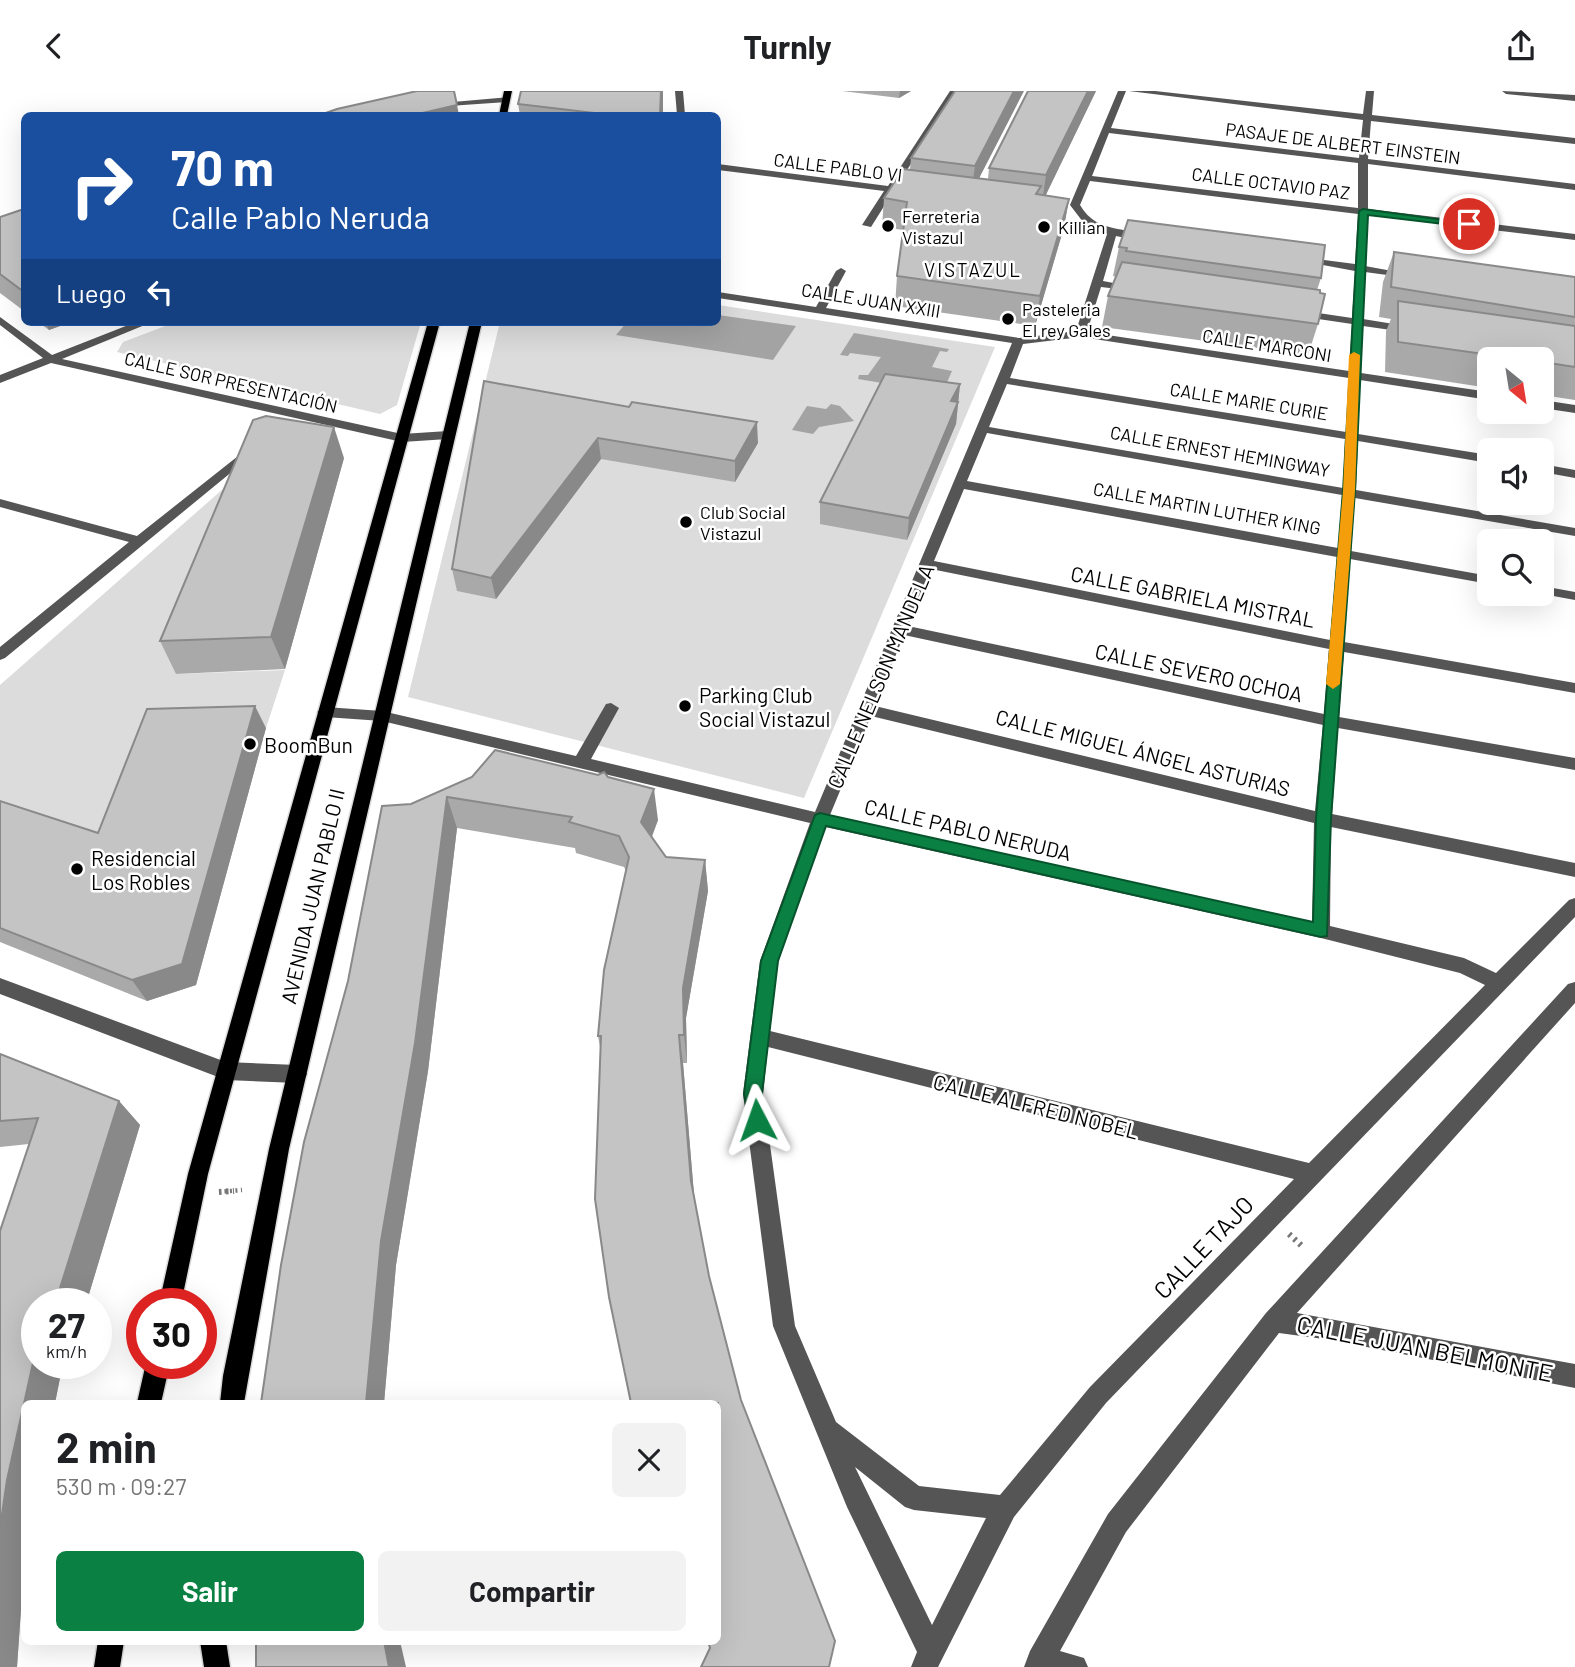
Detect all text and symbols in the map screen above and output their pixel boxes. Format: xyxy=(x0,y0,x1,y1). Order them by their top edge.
icon: back xyxy=(35,27,73,65)
text: Turnly xyxy=(743,27,832,65)
icon: share xyxy=(1502,27,1540,65)
street label: PASAJE DE ALBERT EINSTEIN xyxy=(1224,118,1462,168)
text: 70 m xyxy=(171,137,274,196)
icon: right xyxy=(56,140,147,231)
street label: CALLE PABLO VI xyxy=(772,148,904,186)
street label: CALLE OCTAVIO PAZ xyxy=(1190,162,1352,204)
pin xyxy=(1439,194,1499,254)
text: Calle Pablo Neruda xyxy=(171,197,430,235)
place label: Ferreteria Vistazul xyxy=(902,205,980,248)
icon: arrive xyxy=(1450,205,1488,243)
place label: Killian xyxy=(1058,216,1105,238)
marker: Ferreteria Vistazul xyxy=(880,218,896,234)
marker: Killian xyxy=(1036,219,1052,235)
district label: VISTAZUL xyxy=(924,258,1022,281)
icon: left xyxy=(141,273,179,311)
text: Luego xyxy=(56,277,127,308)
street label: CALLE JUAN XXIII xyxy=(800,278,942,322)
place label: Pasteleria El rey Gales xyxy=(1022,298,1111,341)
marker: Pasteleria El rey Gales xyxy=(1000,311,1016,327)
street label: CALLE MARCONI xyxy=(1201,324,1333,366)
street label: CALLE SOR PRESENTACIÓN xyxy=(122,347,340,417)
north arrow xyxy=(1477,347,1554,423)
map controls xyxy=(1477,347,1554,606)
street label: CALLE MARIE CURIE xyxy=(1168,378,1330,424)
street label: CALLE ERNEST HEMINGWAY xyxy=(1108,421,1332,481)
button: sound xyxy=(1477,438,1554,515)
street label: CALLE MARTIN LUTHER KING xyxy=(1092,477,1322,539)
place label: Club Social Vistazul xyxy=(700,501,786,544)
marker: Club Social Vistazul xyxy=(678,514,694,530)
button: search xyxy=(1477,529,1554,606)
street label: CALLE NELSON MANDELA xyxy=(821,560,939,792)
street label: CALLE GABRIELA MISTRAL xyxy=(1069,560,1317,632)
street label: CALLE SEVERO OCHOA xyxy=(1093,638,1305,706)
place label: Parking Club Social Vistazul xyxy=(699,682,830,731)
marker: Parking Club Social Vistazul xyxy=(677,698,693,714)
street label: CALLE MIGUEL ÁNGEL ASTURIAS xyxy=(993,703,1293,801)
place label: BoomBun xyxy=(264,732,353,757)
marker: BoomBun xyxy=(242,736,258,752)
street label: AVENIDA JUAN PABLO II xyxy=(275,786,349,1006)
street label: CALLE PABLO NERUDA xyxy=(862,793,1074,865)
place label: Residencial Los Robles xyxy=(91,845,196,894)
marker: Residencial Los Robles xyxy=(69,861,85,877)
street label: CALLE ALFRED NOBEL xyxy=(931,1068,1141,1144)
position arrow xyxy=(720,1083,794,1157)
street label: CALLE TAJO xyxy=(1147,1190,1259,1304)
speed limit sign: 30 xyxy=(126,1288,217,1379)
text: 27 xyxy=(48,1303,85,1345)
street label: CALLE JUAN BELMONTE xyxy=(1295,1309,1555,1387)
text: km/h xyxy=(46,1340,87,1362)
text: 2 min xyxy=(56,1421,157,1471)
button: close xyxy=(612,1423,686,1497)
text: 530 m · 09:27 xyxy=(56,1472,186,1500)
button: Salir xyxy=(56,1551,364,1631)
button: Compartir xyxy=(378,1551,686,1631)

